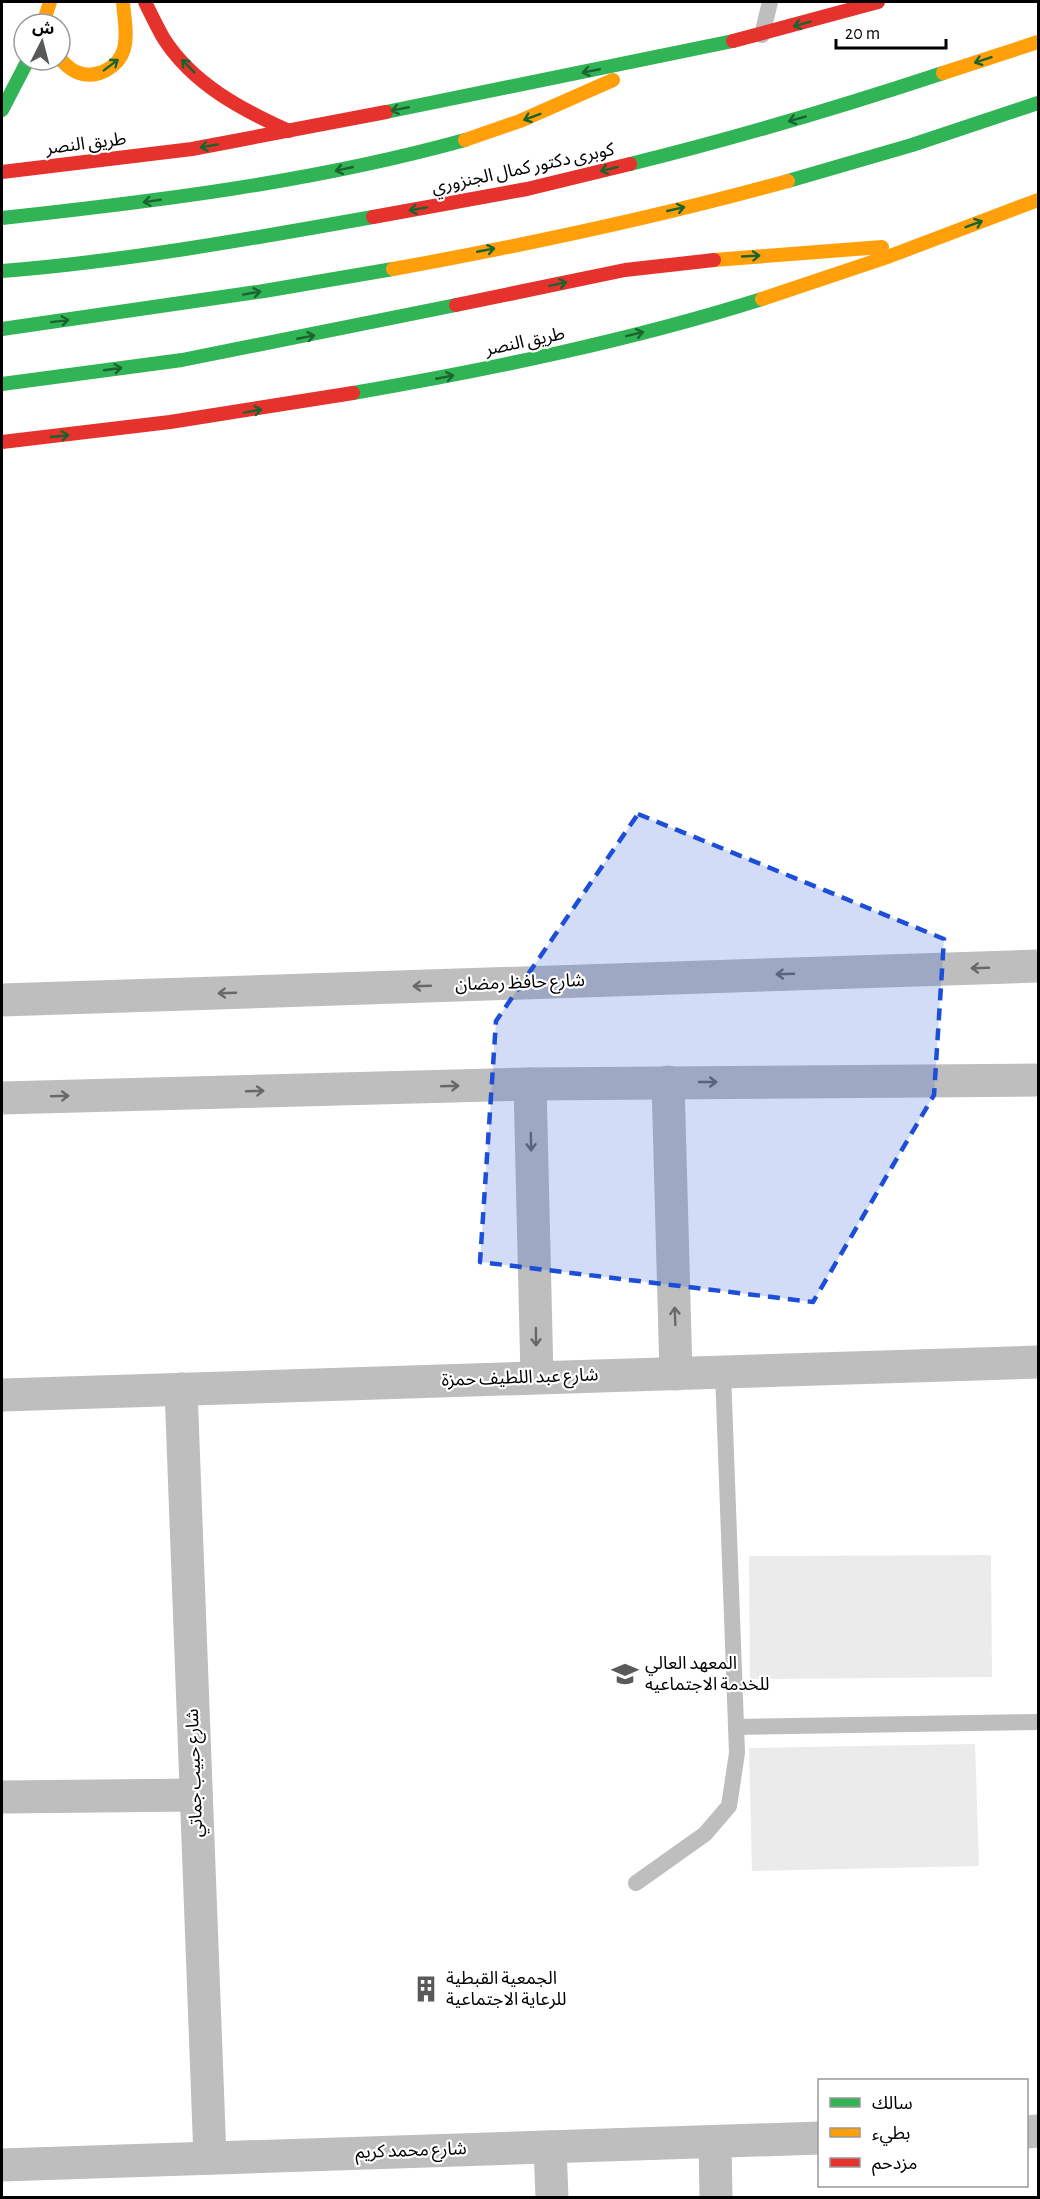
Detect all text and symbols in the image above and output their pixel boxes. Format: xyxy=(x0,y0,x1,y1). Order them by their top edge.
north arrow xyxy=(12,12,72,72)
scale bar xyxy=(836,12,946,50)
one-way arrow xyxy=(793,18,812,30)
text: ش xyxy=(32,19,55,38)
text: 20 m xyxy=(845,25,880,43)
one-way arrow xyxy=(974,56,993,67)
one-way arrow xyxy=(103,59,119,72)
one-way arrow xyxy=(181,59,196,74)
one-way arrow xyxy=(582,66,602,77)
one-way arrow xyxy=(391,104,410,115)
one-way arrow xyxy=(523,112,542,123)
one-way arrow xyxy=(788,113,807,125)
street label: طريق النصر xyxy=(44,130,127,159)
one-way arrow xyxy=(199,141,219,152)
street label: كوبرى دكتور كمال الجنزوري xyxy=(430,141,617,200)
one-way arrow xyxy=(335,164,354,176)
one-way arrow xyxy=(599,164,618,176)
one-way arrow xyxy=(143,195,162,206)
one-way arrow xyxy=(666,202,685,214)
one-way arrow xyxy=(409,204,428,215)
one-way arrow xyxy=(965,218,983,229)
one-way arrow xyxy=(475,244,495,255)
one-way arrow xyxy=(740,250,760,261)
one-way arrow xyxy=(548,277,567,289)
one-way arrow xyxy=(242,287,262,298)
one-way arrow xyxy=(49,316,69,327)
street label: طريق النصر xyxy=(483,325,567,360)
one-way arrow xyxy=(626,328,645,340)
one-way arrow xyxy=(295,331,315,342)
one-way arrow xyxy=(103,364,123,375)
one-way arrow xyxy=(435,371,454,382)
one-way arrow xyxy=(243,405,262,416)
one-way arrow xyxy=(49,430,69,441)
one-way arrow xyxy=(971,962,991,973)
one-way arrow xyxy=(776,969,796,980)
street label: شارع حافظ رمضان xyxy=(455,972,585,998)
one-way arrow xyxy=(413,981,433,992)
one-way arrow xyxy=(218,987,238,999)
one-way arrow xyxy=(697,1076,717,1088)
one-way arrow xyxy=(439,1080,459,1092)
one-way arrow xyxy=(244,1085,264,1097)
one-way arrow xyxy=(49,1090,69,1102)
one-way arrow xyxy=(526,1132,537,1152)
one-way arrow xyxy=(669,1306,680,1326)
one-way arrow xyxy=(530,1327,541,1347)
street label: شارع عبد اللطيف حمزة xyxy=(441,1366,599,1394)
place label: المعهد العالي للخدمة الاجتماعيه xyxy=(645,1655,770,1694)
school or university icon: المعهد العالي للخدمة الاجتماعيه xyxy=(610,1659,640,1689)
street label: شارع حبيب جماتي xyxy=(184,1708,210,1838)
place label: الجمعية القبطية للرعاية الاجتماعية xyxy=(446,1970,566,2010)
building icon: الجمعية القبطية للرعاية الاجتماعية xyxy=(411,1974,441,2004)
legend xyxy=(818,2079,1028,2187)
text: سالك xyxy=(872,2095,913,2113)
text: بطيء xyxy=(872,2125,910,2146)
street label: شارع محمد كريم xyxy=(355,2140,467,2166)
text: مزدحم xyxy=(872,2155,917,2176)

